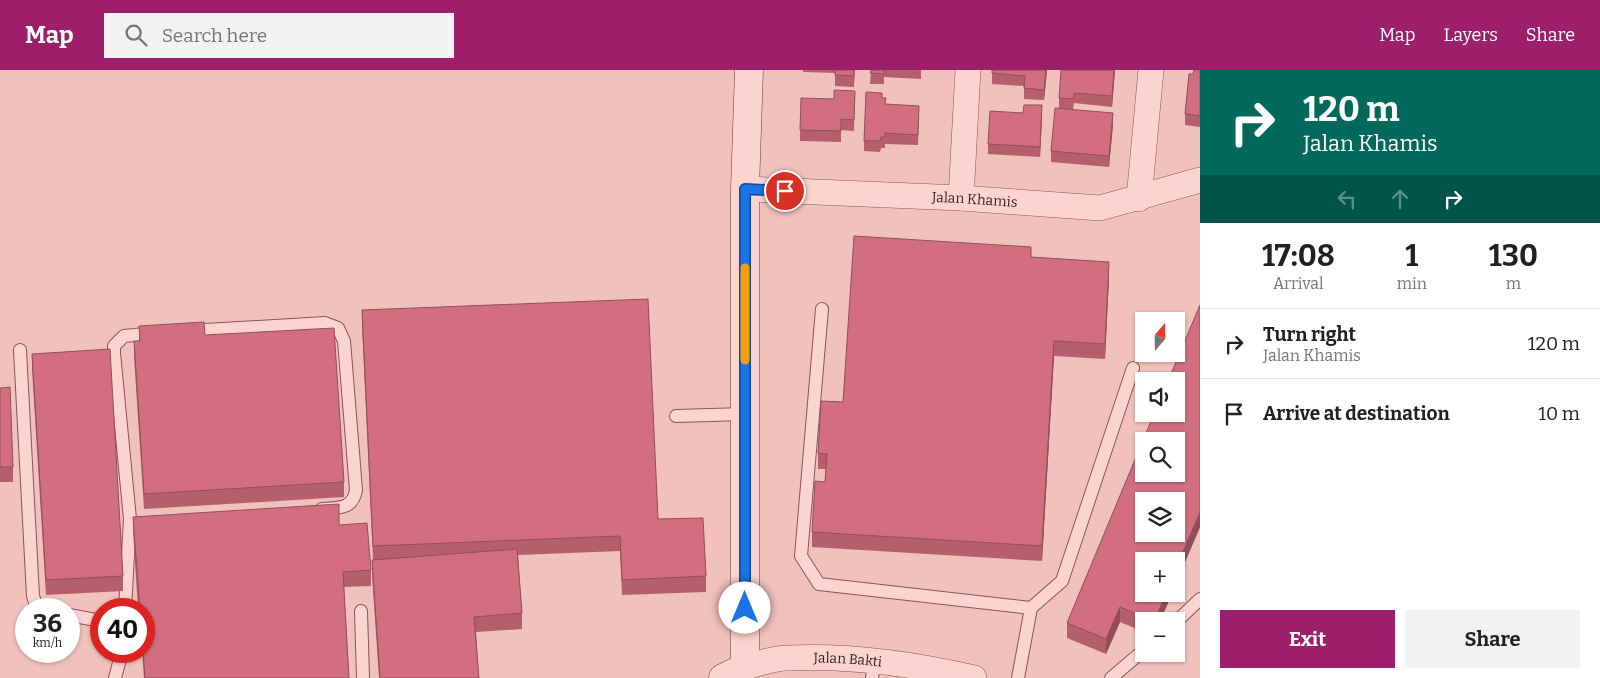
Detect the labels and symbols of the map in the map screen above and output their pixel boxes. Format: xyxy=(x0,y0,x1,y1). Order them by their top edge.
pin xyxy=(764,170,806,212)
street label: Jalan Khamis xyxy=(931,189,1018,211)
north arrow xyxy=(1135,312,1185,362)
position arrow xyxy=(718,581,770,633)
speed limit sign: 40 xyxy=(90,598,155,663)
street label: Jalan Bakti xyxy=(813,649,883,671)

